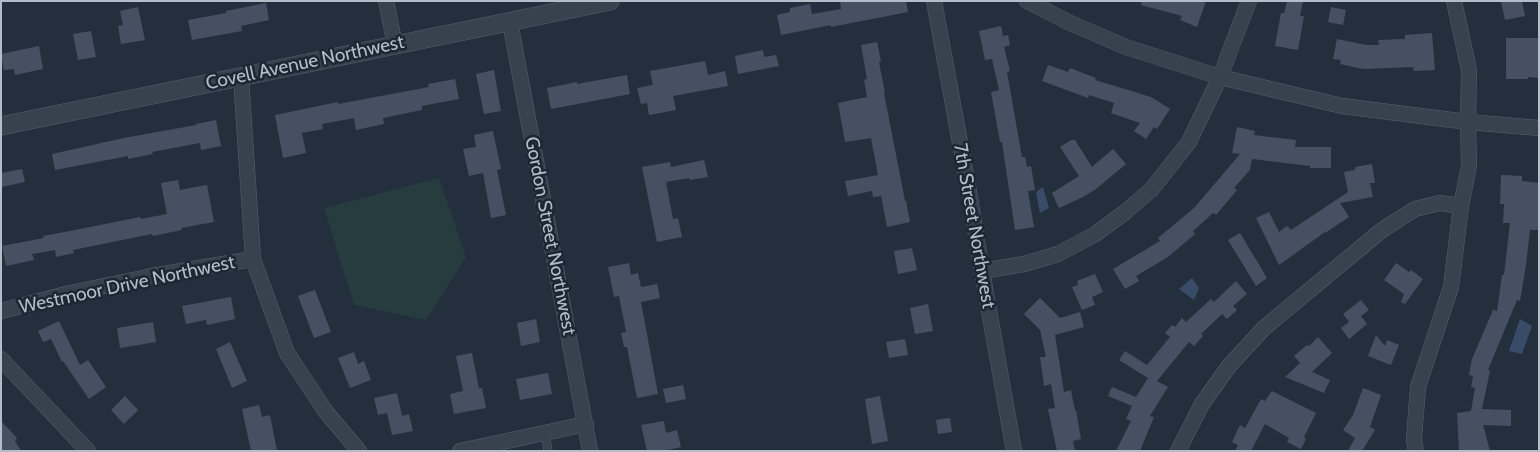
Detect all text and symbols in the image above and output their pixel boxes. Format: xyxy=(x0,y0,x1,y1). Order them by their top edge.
street label: Covell Avenue Northwest xyxy=(204,31,406,95)
street label: Gordon Street Northwest xyxy=(520,135,580,337)
street label: 7th Street Northwest xyxy=(948,142,1000,310)
street label: Westmoor Drive Northwest xyxy=(17,251,237,319)

